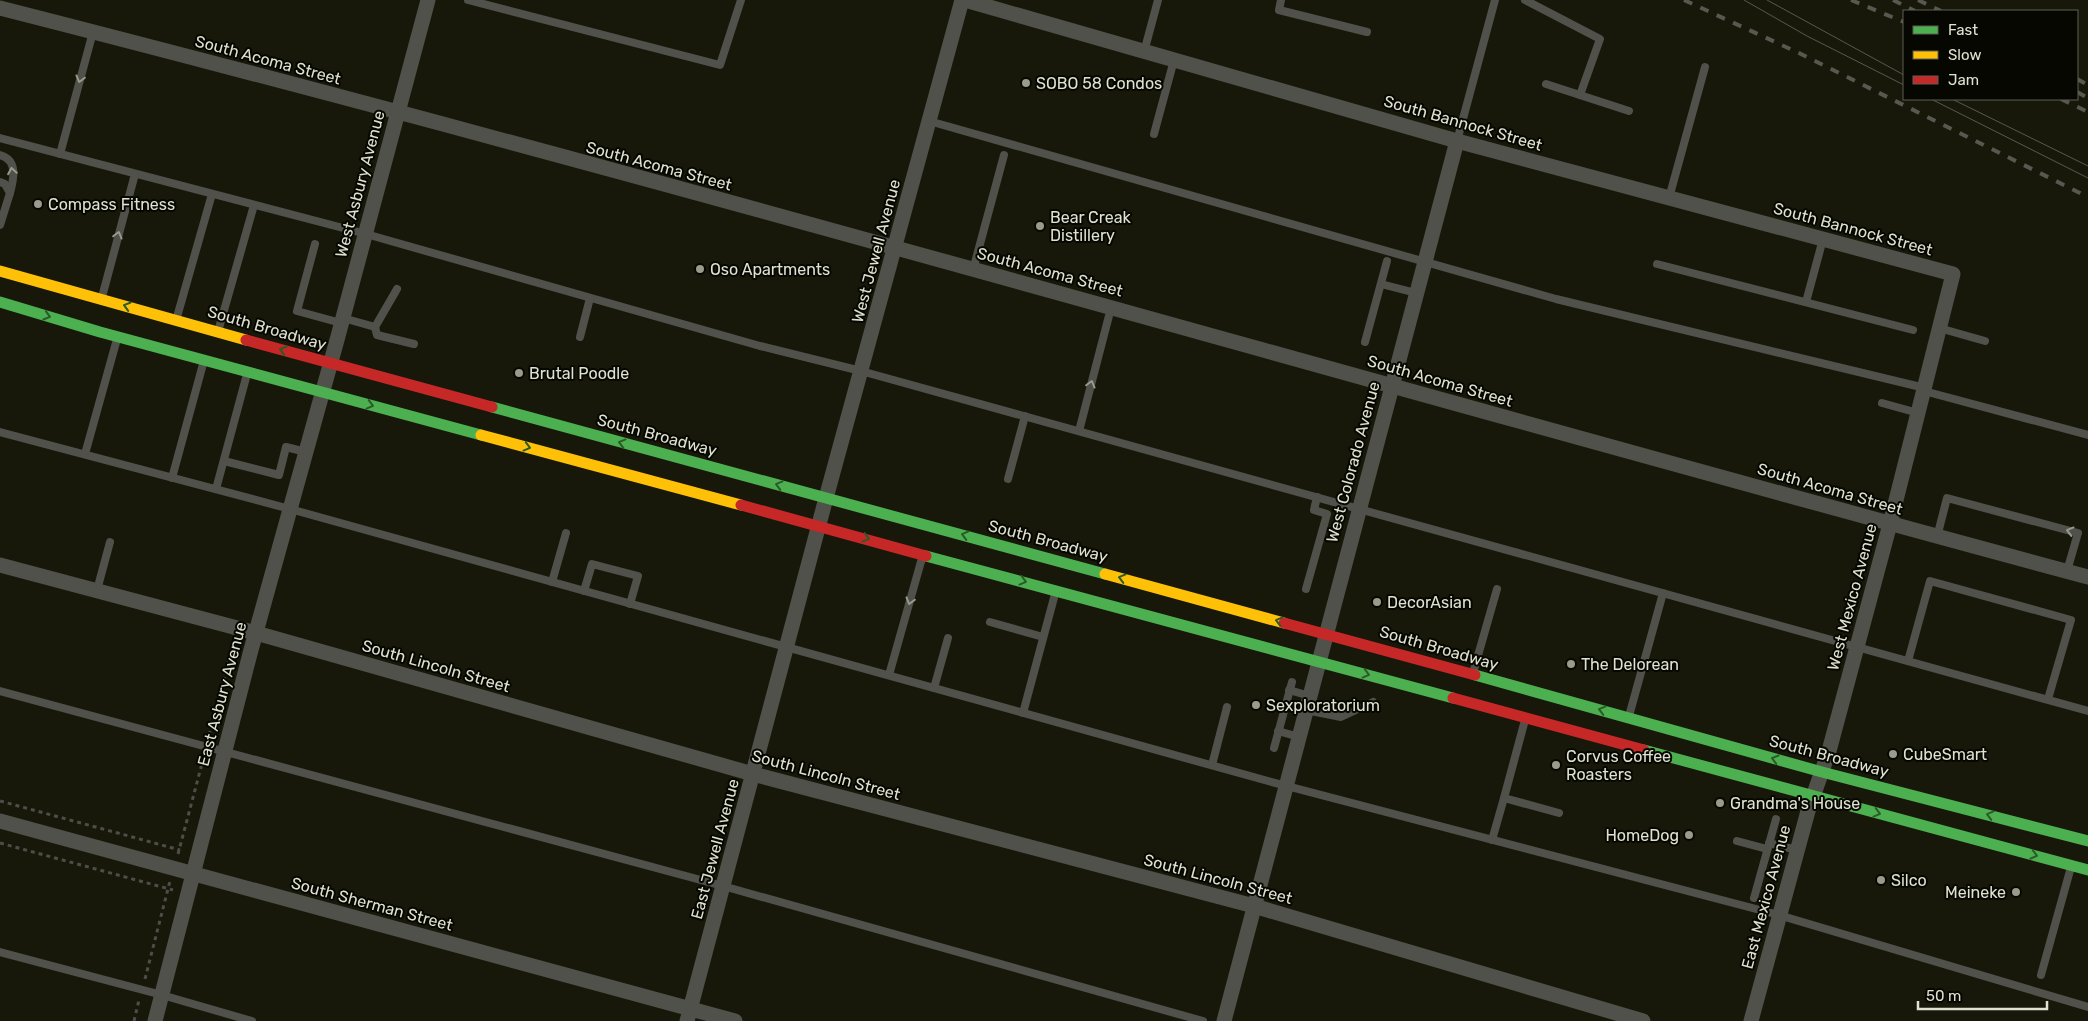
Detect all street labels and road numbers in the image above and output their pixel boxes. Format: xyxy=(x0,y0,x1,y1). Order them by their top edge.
street label: South Acoma Street xyxy=(193,31,343,89)
street label: South Bannock Street xyxy=(1382,91,1544,155)
street label: West Asbury Avenue xyxy=(331,108,389,260)
street label: South Acoma Street xyxy=(584,137,734,195)
street label: West Jewell Avenue xyxy=(848,177,904,325)
street label: South Bannock Street xyxy=(1771,199,1935,259)
street label: South Acoma Street xyxy=(975,243,1125,301)
street label: South Broadway xyxy=(205,302,329,354)
street label: South Acoma Street xyxy=(1365,351,1515,411)
street label: West Colorado Avenue xyxy=(1322,379,1384,544)
street label: South Broadway xyxy=(595,410,719,460)
street label: South Acoma Street xyxy=(1755,459,1905,519)
street label: South Broadway xyxy=(986,516,1110,566)
street label: West Mexico Avenue xyxy=(1823,521,1881,673)
street label: East Asbury Avenue xyxy=(194,620,250,768)
street label: South Broadway xyxy=(1377,622,1501,674)
street label: South Lincoln Street xyxy=(360,636,512,696)
street label: South Broadway xyxy=(1767,731,1891,781)
street label: South Lincoln Street xyxy=(750,746,902,804)
street label: East Jewell Avenue xyxy=(687,777,743,921)
street label: East Mexico Avenue xyxy=(1738,823,1794,971)
street label: South Lincoln Street xyxy=(1142,850,1294,908)
street label: South Sherman Street xyxy=(289,873,455,935)

